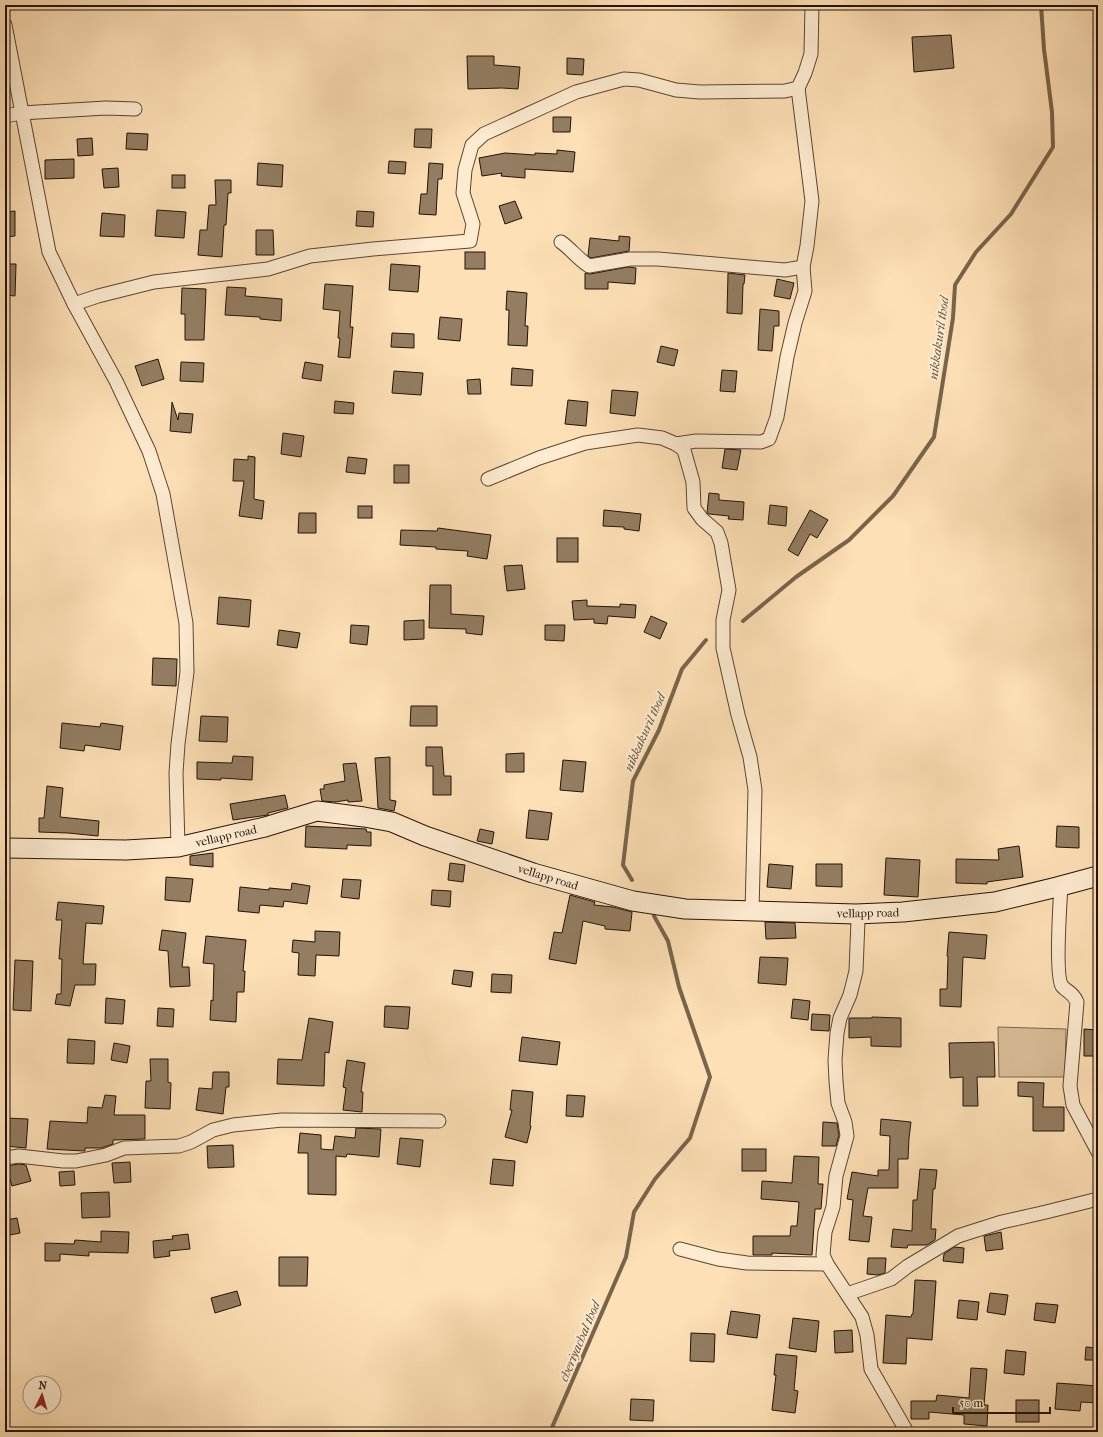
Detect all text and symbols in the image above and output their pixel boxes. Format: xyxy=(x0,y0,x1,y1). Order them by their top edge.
water label: nikkakuril thod xyxy=(925,293,952,380)
water label: nikkakuril thod xyxy=(621,689,669,773)
street label: vellapp road xyxy=(194,822,259,850)
street label: vellapp road xyxy=(516,861,580,893)
street label: vellapp road xyxy=(837,905,900,921)
water label: cheriyachal thod xyxy=(556,1297,604,1383)
north arrow xyxy=(22,1375,62,1415)
text: N xyxy=(38,1379,48,1392)
scale bar xyxy=(953,1389,1050,1415)
text: 50 m xyxy=(959,1396,983,1410)

